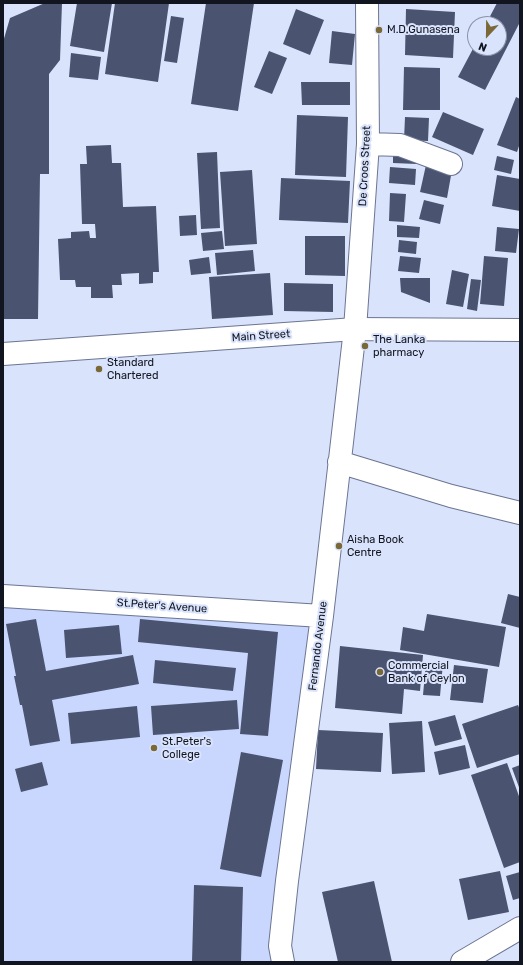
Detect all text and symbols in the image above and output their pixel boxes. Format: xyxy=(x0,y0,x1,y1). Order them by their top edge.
north arrow xyxy=(467,16,507,56)
place label: M.D.Gunasena xyxy=(387,23,460,37)
marker: M.D.Gunasena xyxy=(374,25,384,35)
text: N xyxy=(477,39,489,54)
street label: De Croos Street xyxy=(356,125,374,207)
street label: Main Street xyxy=(231,327,291,345)
place label: The Lanka pharmacy xyxy=(373,333,425,359)
marker: The Lanka pharmacy xyxy=(360,341,370,351)
place label: Standard Chartered xyxy=(107,356,159,382)
marker: Standard Chartered xyxy=(94,364,104,374)
place label: Aisha Book Centre xyxy=(347,533,404,559)
marker: Aisha Book Centre xyxy=(334,541,344,551)
street label: St.Peter's Avenue xyxy=(116,596,208,616)
street label: Fernando Avenue xyxy=(306,600,330,692)
place label: Commercial Bank of Ceylon xyxy=(388,659,465,685)
marker: Commercial Bank of Ceylon xyxy=(375,667,385,677)
place label: St.Peter's College xyxy=(162,735,211,761)
marker: St.Peter's College xyxy=(149,743,159,753)

